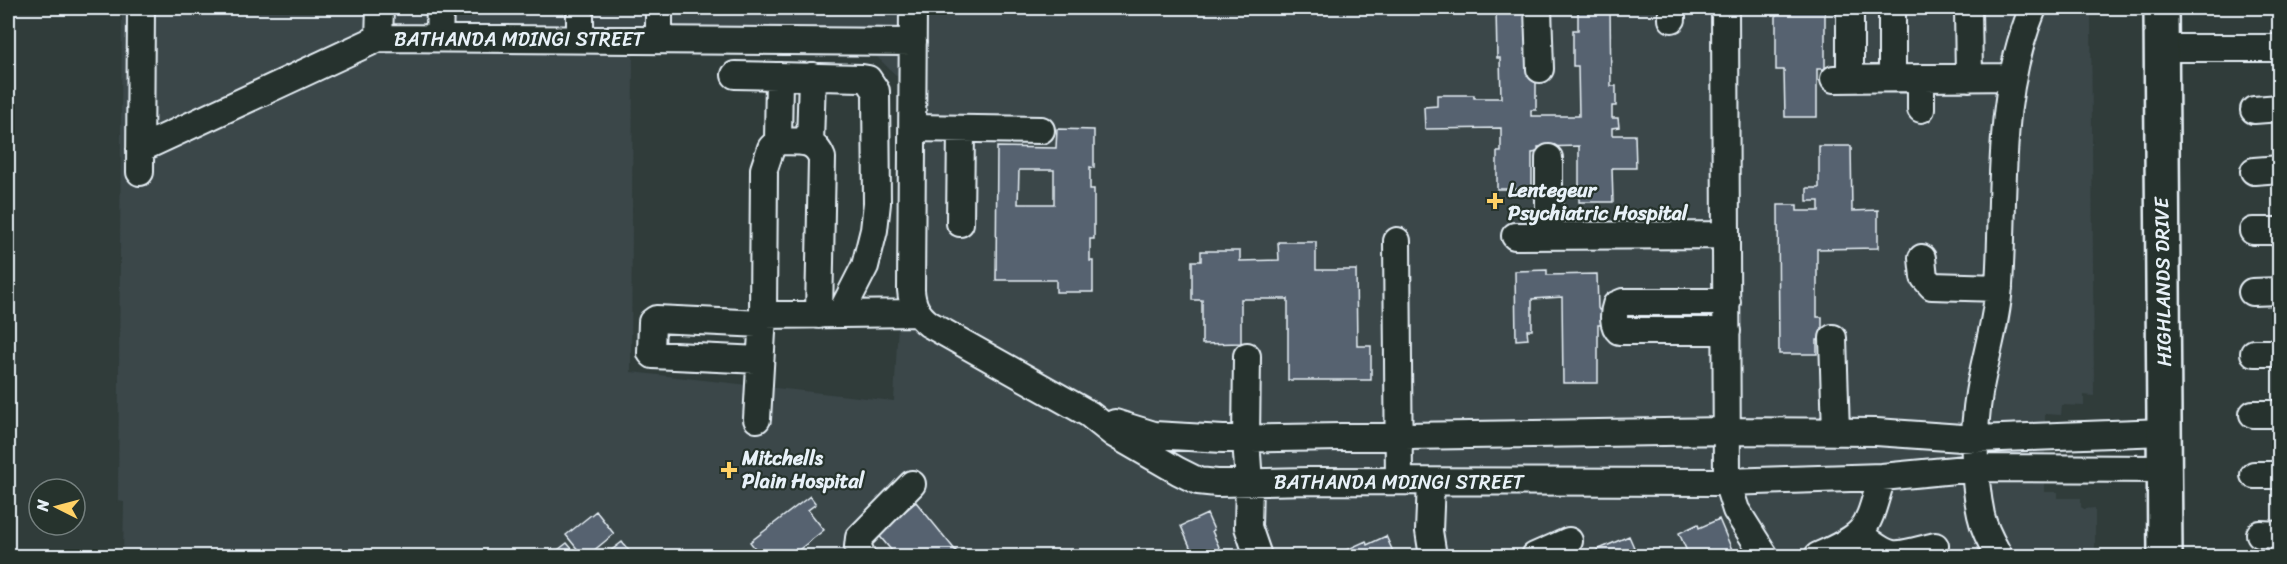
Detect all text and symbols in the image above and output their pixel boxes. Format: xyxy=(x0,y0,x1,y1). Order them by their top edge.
street label: BATHANDA MDINGI STREET xyxy=(394,22,646,57)
place label: Lentegeur Psychiatric Hospital xyxy=(1508,173,1689,231)
marker: Lentegeur Psychiatric Hospital xyxy=(1486,192,1504,210)
street label: HIGHLANDS DRIVE xyxy=(2144,195,2182,367)
place label: Mitchells Plain Hospital xyxy=(741,441,865,499)
marker: Mitchells Plain Hospital xyxy=(720,461,738,479)
street label: BATHANDA MDINGI STREET xyxy=(1274,465,1526,500)
north arrow xyxy=(27,477,87,537)
text: N xyxy=(27,498,58,514)

